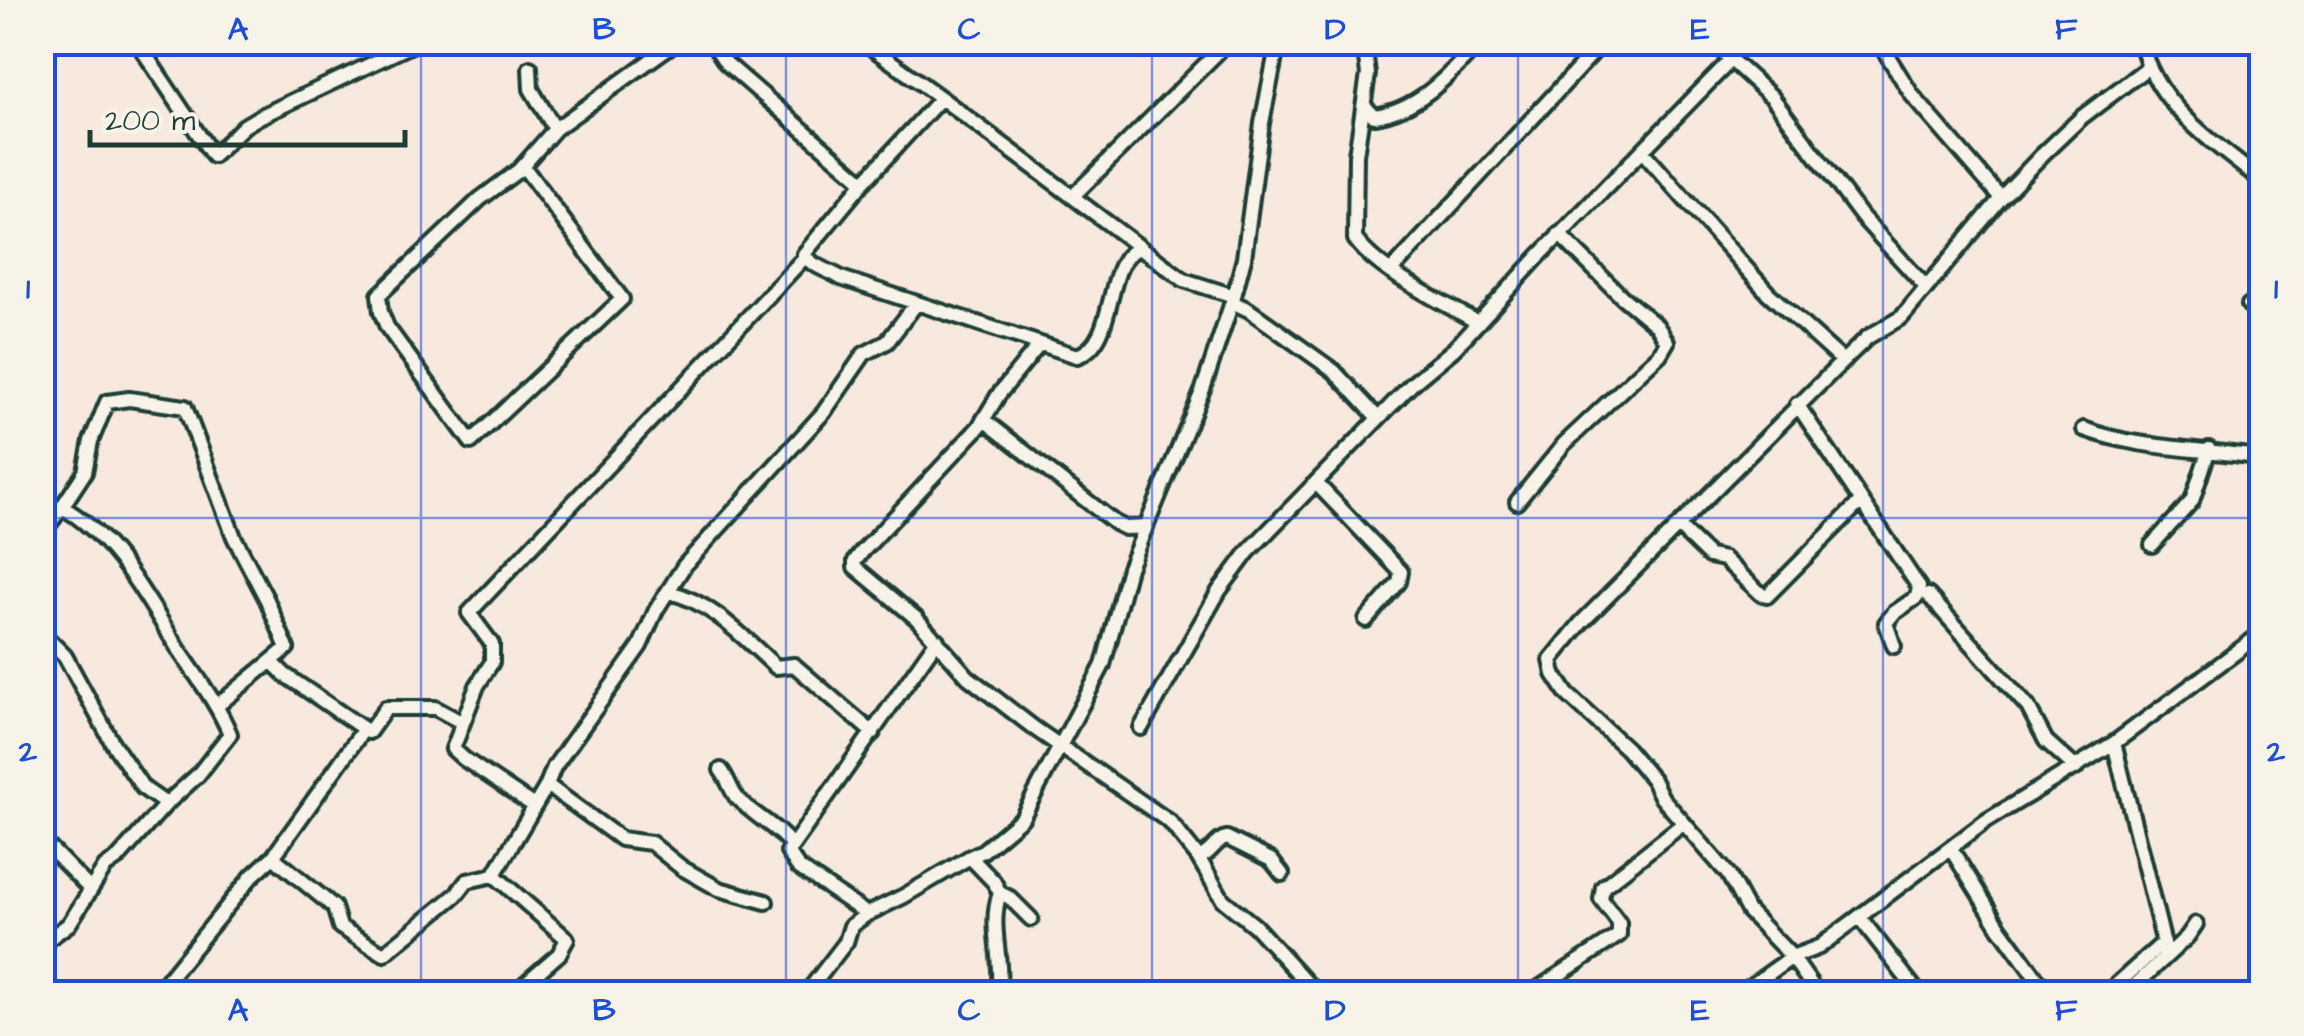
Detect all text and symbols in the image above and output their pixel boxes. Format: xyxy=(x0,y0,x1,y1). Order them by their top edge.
text: A xyxy=(228,7,249,52)
text: B xyxy=(593,7,616,52)
text: C xyxy=(958,7,981,52)
text: D xyxy=(1325,7,1346,52)
text: E xyxy=(1691,7,1710,52)
text: F xyxy=(2055,7,2078,52)
scale bar xyxy=(90,85,405,147)
text: 200 m xyxy=(105,100,196,142)
text: 1 xyxy=(26,266,30,311)
text: 1 xyxy=(2274,266,2278,311)
text: 2 xyxy=(18,729,38,774)
text: 2 xyxy=(2266,729,2286,774)
text: A xyxy=(228,988,249,1033)
text: B xyxy=(593,988,616,1033)
text: C xyxy=(958,988,981,1033)
text: D xyxy=(1325,988,1346,1033)
text: E xyxy=(1691,988,1710,1033)
text: F xyxy=(2055,988,2078,1033)

